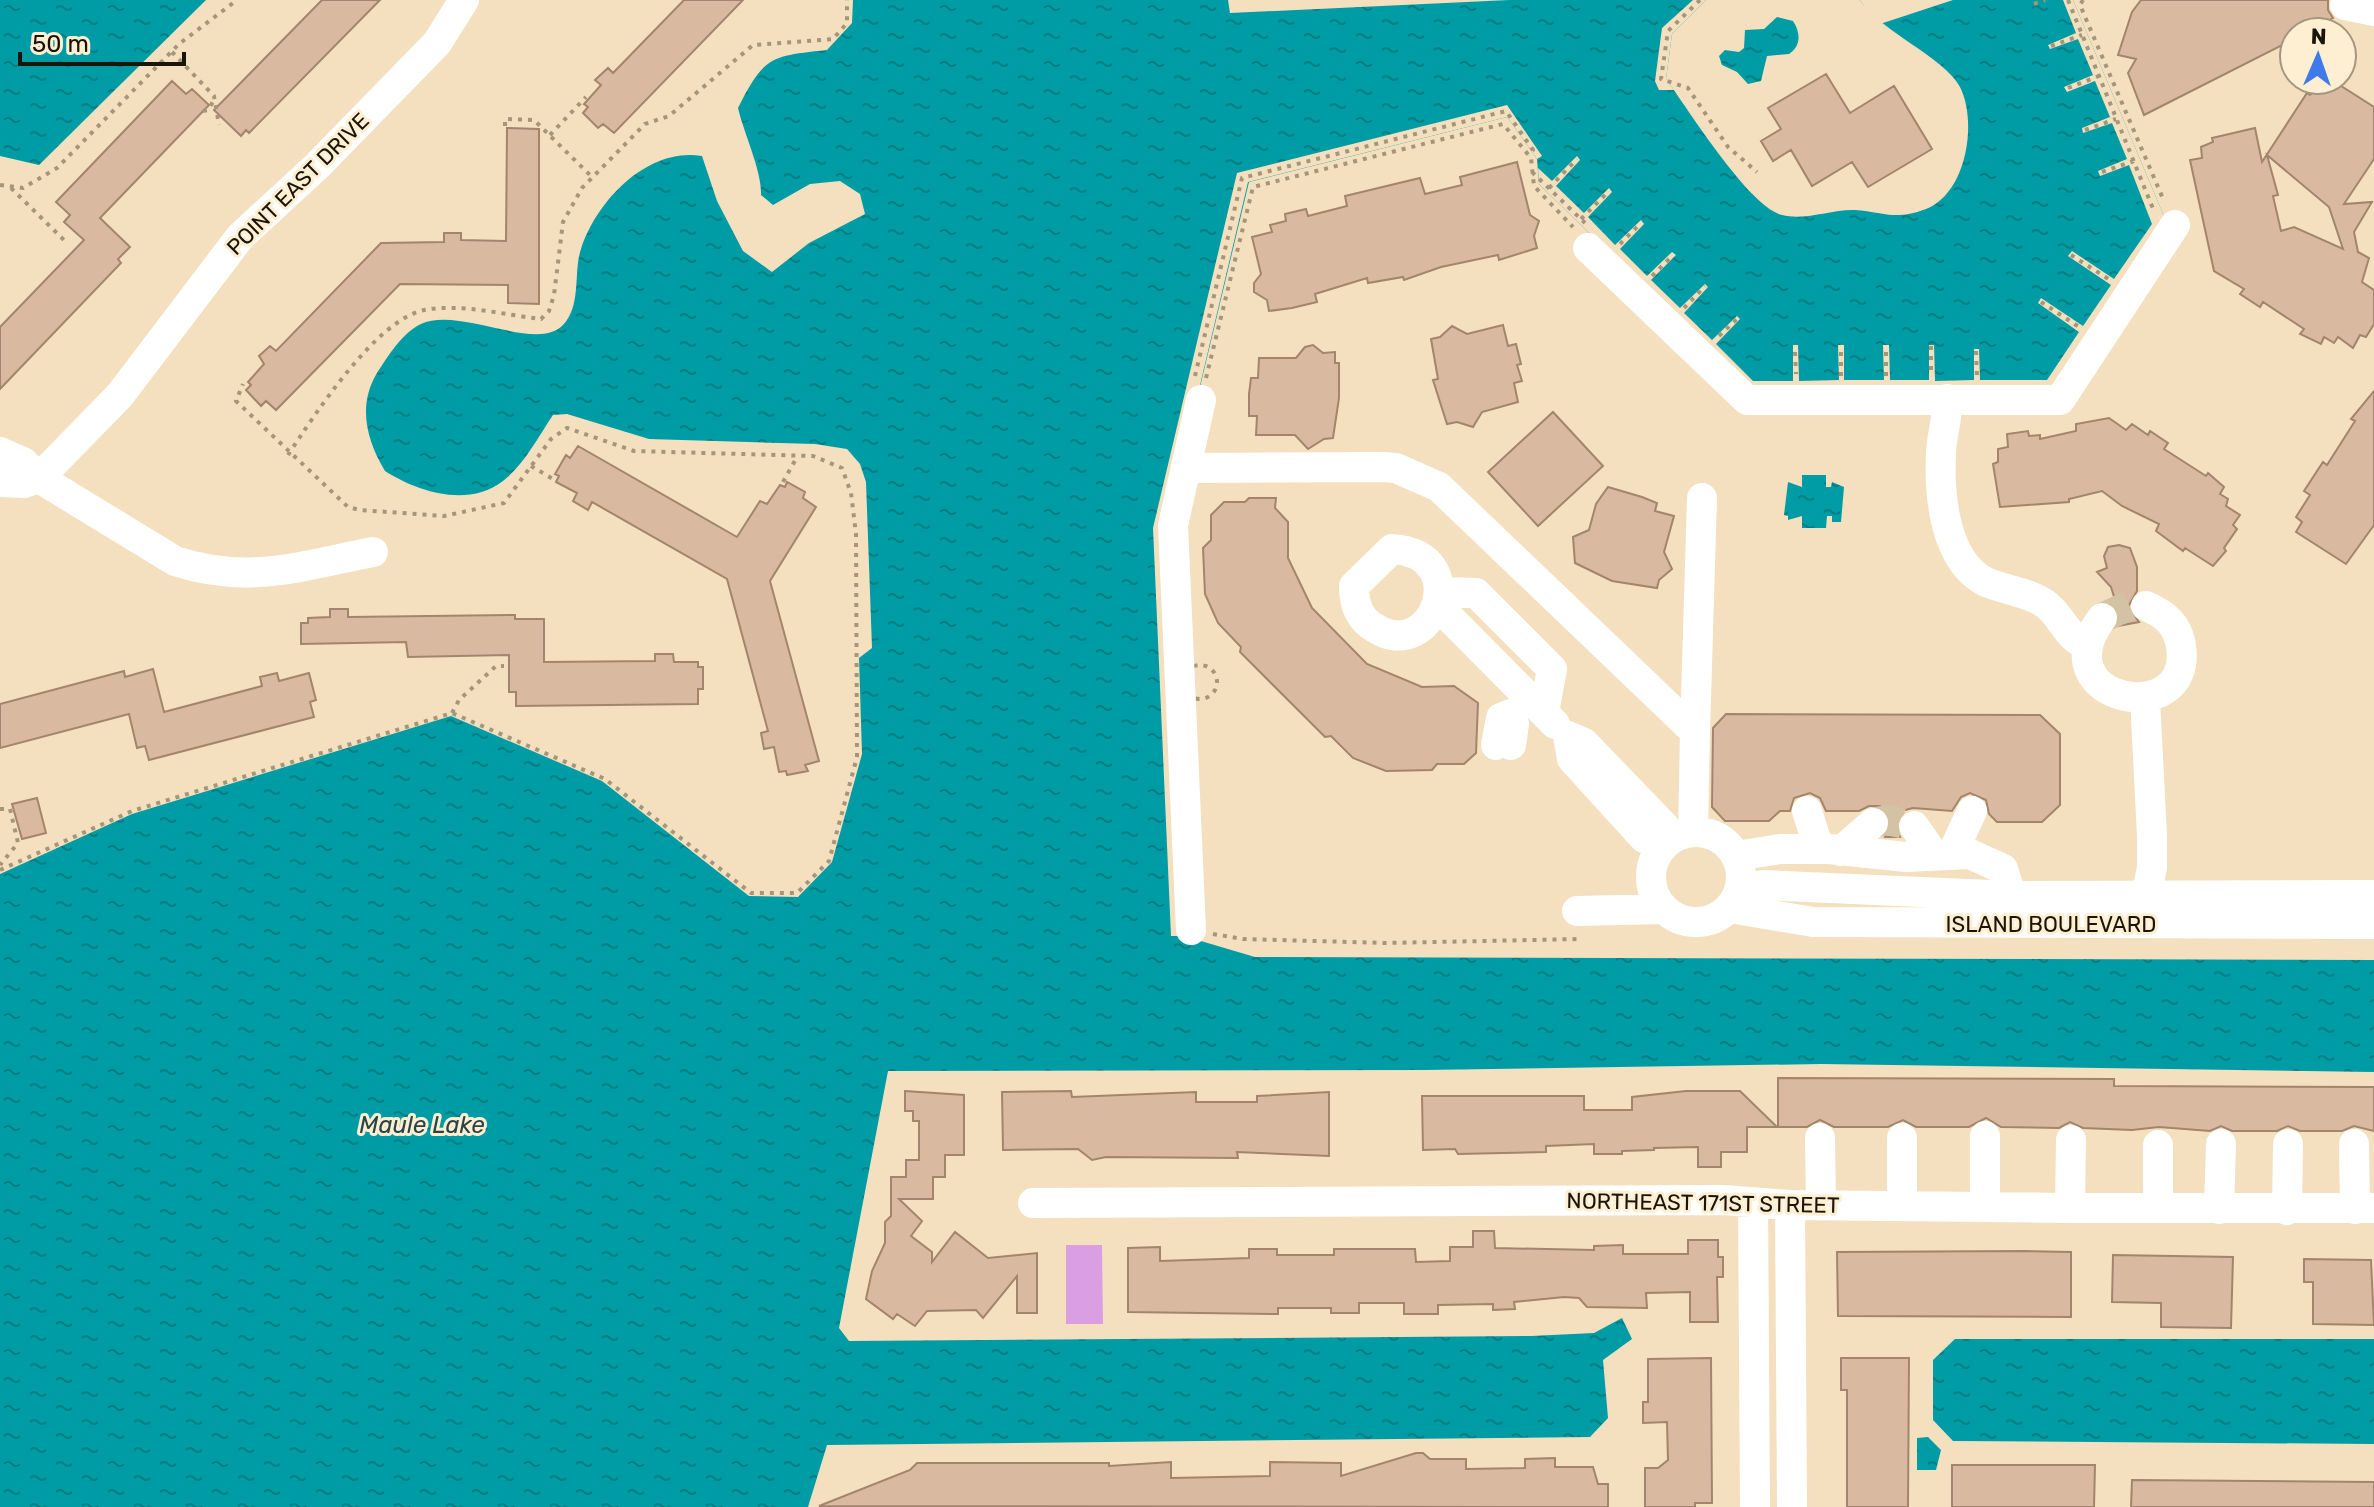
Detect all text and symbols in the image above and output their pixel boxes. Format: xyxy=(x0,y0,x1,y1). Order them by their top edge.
scale bar xyxy=(20,16,184,66)
north arrow xyxy=(2278,16,2358,96)
text: N xyxy=(2310,23,2327,50)
text: 50 m xyxy=(32,30,89,58)
street label: POINT EAST DRIVE xyxy=(221,107,375,261)
street label: ISLAND BOULEVARD xyxy=(1946,911,2156,938)
water label: Maule Lake xyxy=(359,1111,485,1139)
street label: NORTHEAST 171ST STREET xyxy=(1566,1187,1840,1219)

